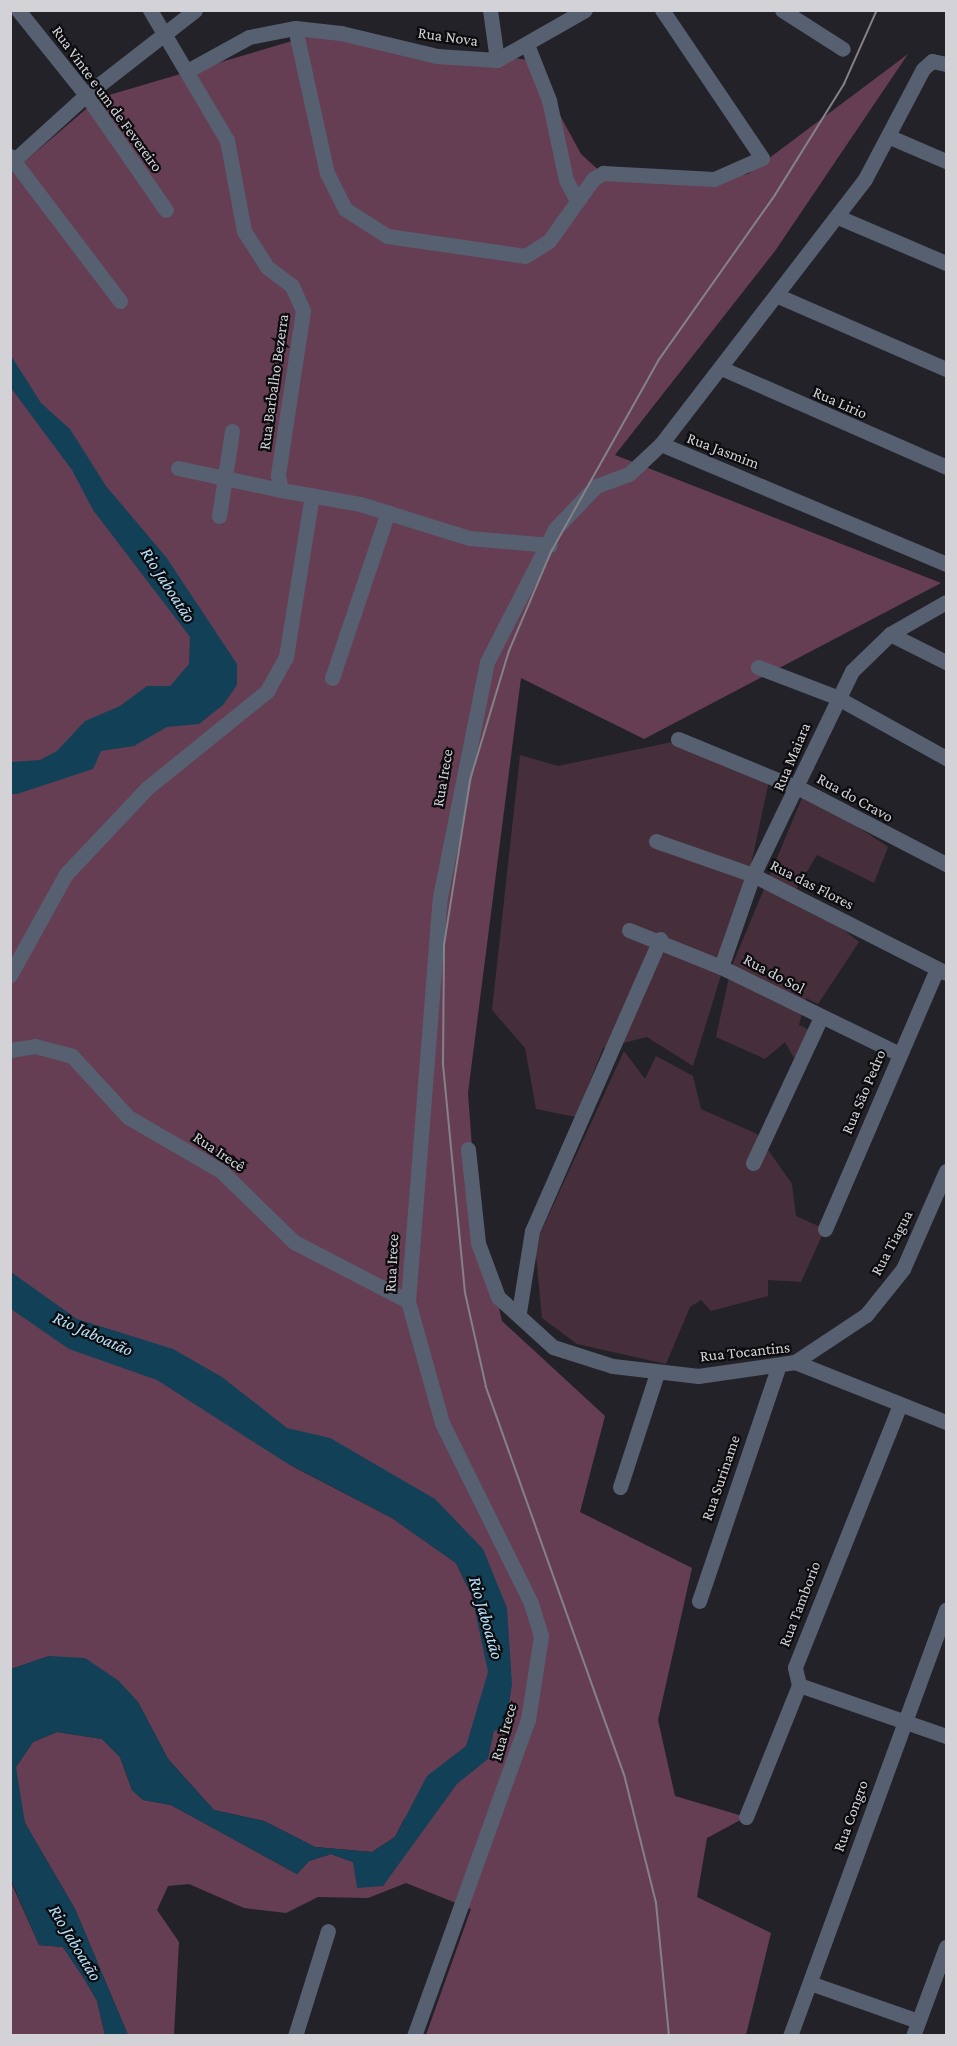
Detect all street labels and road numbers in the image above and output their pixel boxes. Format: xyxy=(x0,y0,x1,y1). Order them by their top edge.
street label: Rua Vinte e um de Fevereiro xyxy=(48,22,166,176)
street label: Rua Nova xyxy=(417,23,479,51)
street label: Rua Barbalho Bezerra xyxy=(255,313,293,451)
street label: Rua Lirio xyxy=(810,383,870,423)
street label: Rua Jasmim xyxy=(684,428,762,474)
street label: Rua Maiara xyxy=(769,720,815,794)
street label: Rua Irece xyxy=(428,748,458,808)
street label: Rua do Cravo xyxy=(814,769,896,827)
street label: Rua das Flores xyxy=(767,856,857,914)
street label: Rua do Sol xyxy=(740,950,808,998)
street label: Rua São Pedro xyxy=(838,1047,890,1137)
street label: Rua Irecê xyxy=(189,1128,249,1176)
street label: Rua Tiagua xyxy=(867,1207,917,1279)
street label: Rua Irece xyxy=(381,1233,403,1293)
street label: Rua Tocantins xyxy=(699,1338,791,1366)
street label: Rua Suriname xyxy=(697,1433,745,1523)
street label: Rua Tamborio xyxy=(775,1559,825,1649)
street label: Rua Irece xyxy=(487,1701,521,1763)
street label: Rua Congro xyxy=(829,1778,873,1854)

